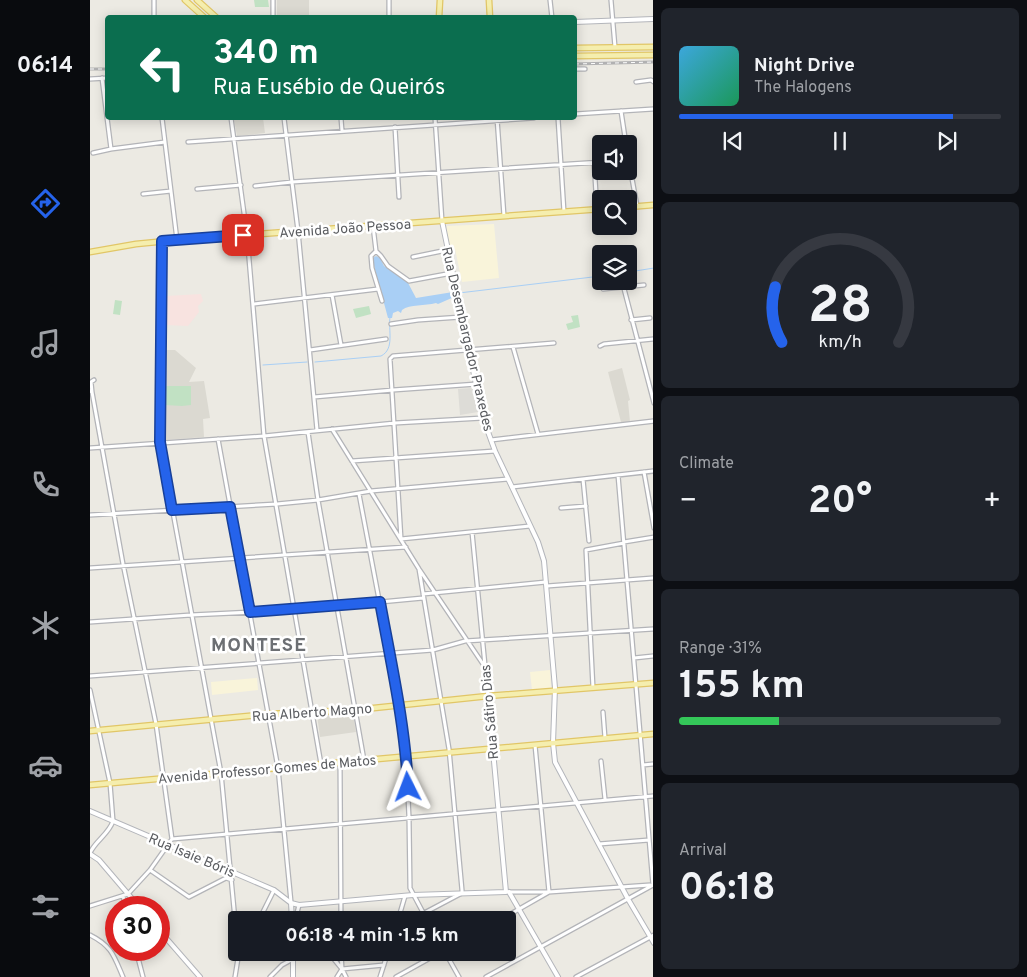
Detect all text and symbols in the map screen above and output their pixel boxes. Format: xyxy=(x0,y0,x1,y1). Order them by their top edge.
text: 340 m xyxy=(213,32,319,76)
icon: left xyxy=(130,35,195,100)
text: 06:14 xyxy=(17,53,73,80)
text: Night Drive xyxy=(754,54,855,78)
text: Rua Eusébio de Queirós xyxy=(213,75,445,102)
text: The Halogens xyxy=(754,78,852,98)
icon: previous xyxy=(719,127,747,155)
icon: pause xyxy=(826,127,854,155)
icon: next xyxy=(933,127,961,155)
map controls xyxy=(592,135,637,290)
button: sound xyxy=(592,135,637,180)
icon: directions xyxy=(28,186,63,221)
button: search xyxy=(592,190,637,235)
pin xyxy=(222,214,264,256)
street label: Avenida João Pessoa xyxy=(279,216,412,243)
icon: arrive xyxy=(229,221,257,249)
street label: Rua Desembargador Praxedes xyxy=(437,245,496,433)
button: layers xyxy=(592,245,637,290)
text: 28 xyxy=(808,275,872,341)
icon: music xyxy=(28,326,63,361)
text: km/h xyxy=(818,331,862,354)
text: Climate xyxy=(679,454,734,474)
icon: phone xyxy=(28,467,63,502)
text: 20° xyxy=(808,478,872,527)
text: − xyxy=(679,484,697,520)
text: + xyxy=(983,484,1001,520)
icon: climate xyxy=(28,608,63,643)
district label: MONTESE xyxy=(211,634,307,658)
text: Range · 31% xyxy=(679,639,762,659)
text: 155 km xyxy=(679,663,805,712)
street label: Rua Sátiro Dias xyxy=(478,664,503,760)
street label: Rua Alberto Magno xyxy=(251,701,373,726)
icon: car xyxy=(28,748,63,783)
street label: Avenida Professor Gomes de Matos xyxy=(157,752,377,789)
position arrow xyxy=(381,760,433,812)
street label: Rua Isaie Bóris xyxy=(146,831,237,882)
text: Arrival xyxy=(679,841,727,861)
text: 06:18 xyxy=(679,865,776,914)
icon: filters xyxy=(28,889,63,924)
speed limit sign: 30 xyxy=(105,896,170,961)
text: 06:18 · 4 min · 1.5 km xyxy=(285,924,459,948)

